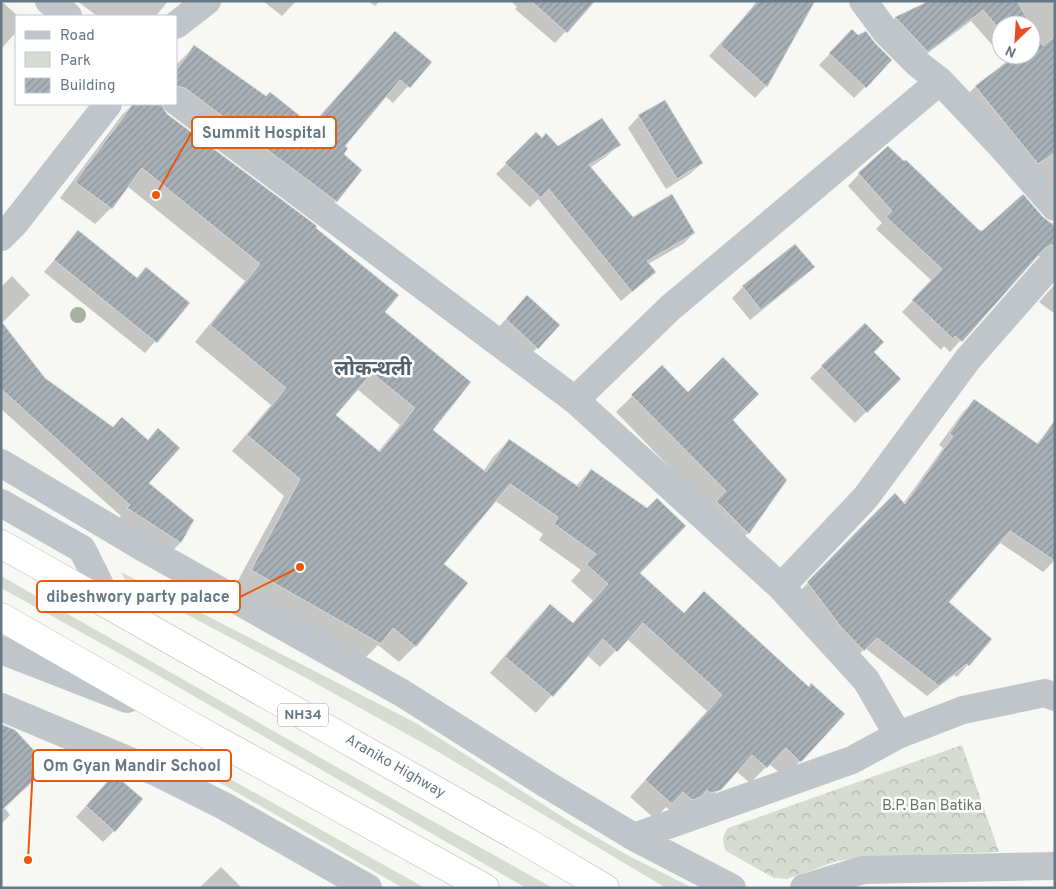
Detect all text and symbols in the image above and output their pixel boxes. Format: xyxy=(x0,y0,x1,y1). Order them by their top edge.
legend xyxy=(15,15,178,105)
north arrow xyxy=(991,15,1041,65)
text: Road xyxy=(60,27,95,46)
text: N xyxy=(1003,41,1019,60)
text: Park xyxy=(60,52,91,71)
text: Building xyxy=(60,77,115,96)
callout: Summit Hospital xyxy=(192,117,336,148)
text: Summit Hospital xyxy=(202,124,326,144)
district label: लोकन्थली xyxy=(334,356,413,383)
callout: dibeshwory party palace xyxy=(37,581,240,612)
text: dibeshwory party palace xyxy=(46,588,230,608)
road number: NH34 xyxy=(278,704,328,726)
street label: Araniko Highway xyxy=(341,731,449,803)
callout: Om Gyan Mandir School xyxy=(33,750,231,781)
text: Om Gyan Mandir School xyxy=(43,757,221,777)
park label: B.P. Ban Batika xyxy=(882,797,982,816)

